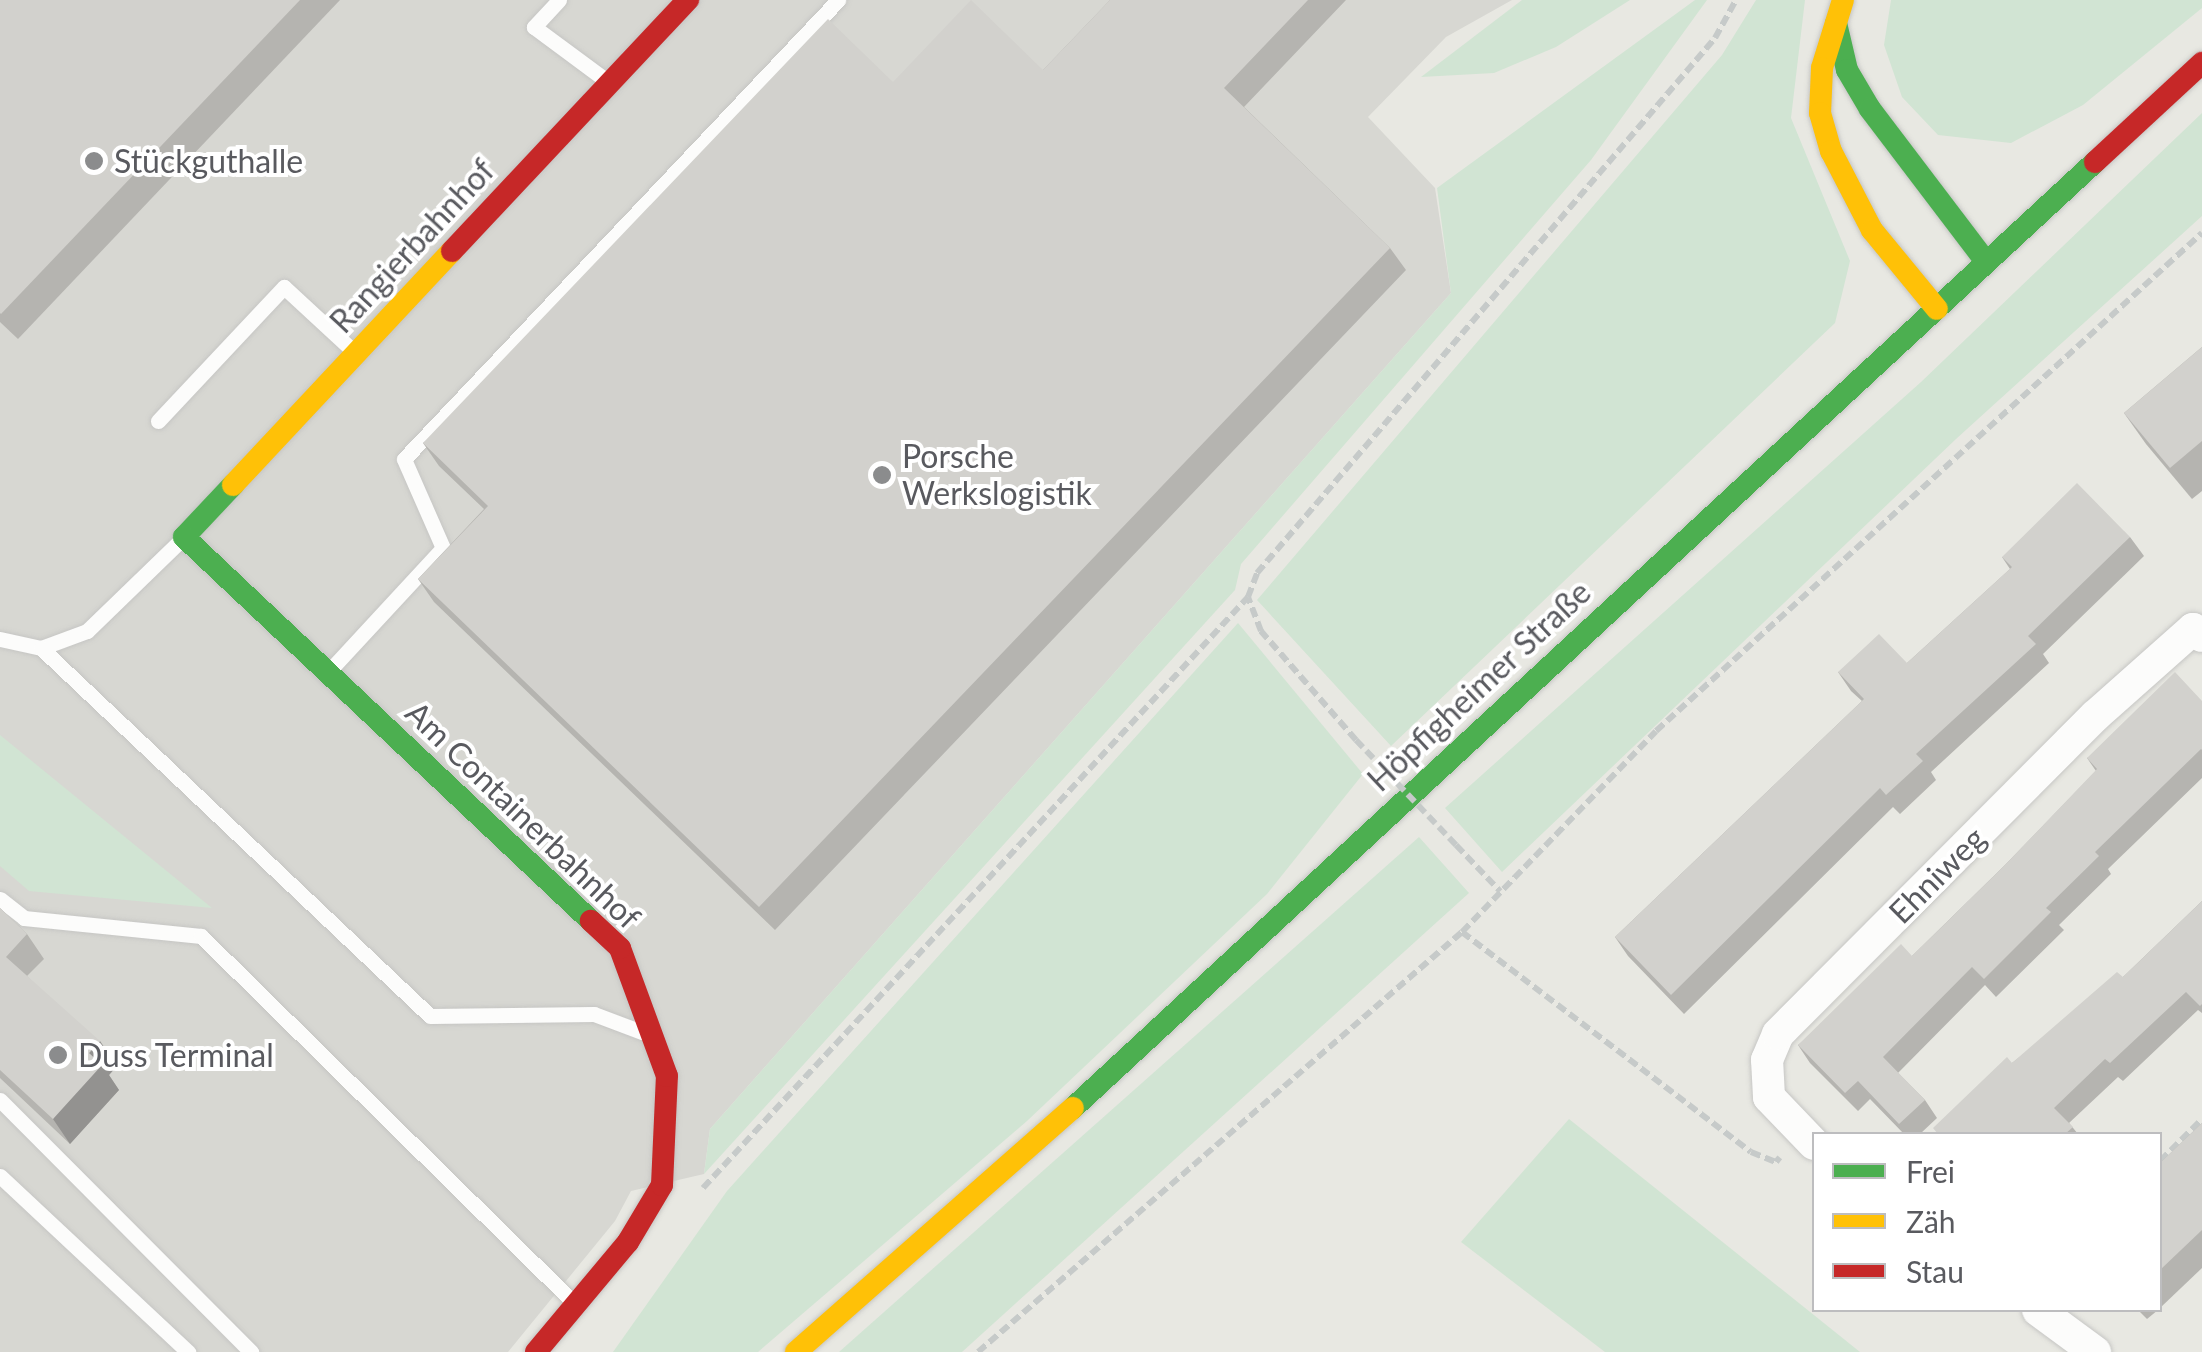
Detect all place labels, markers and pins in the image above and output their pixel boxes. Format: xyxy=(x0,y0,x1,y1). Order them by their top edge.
place label: Stückguthalle xyxy=(114,142,303,180)
marker: Stückguthalle xyxy=(83,150,105,172)
place label: Porsche Werkslogistik xyxy=(902,438,1092,513)
marker: Porsche Werkslogistik xyxy=(871,464,893,486)
place label: Duss Terminal xyxy=(78,1036,275,1074)
marker: Duss Terminal xyxy=(47,1044,69,1066)

